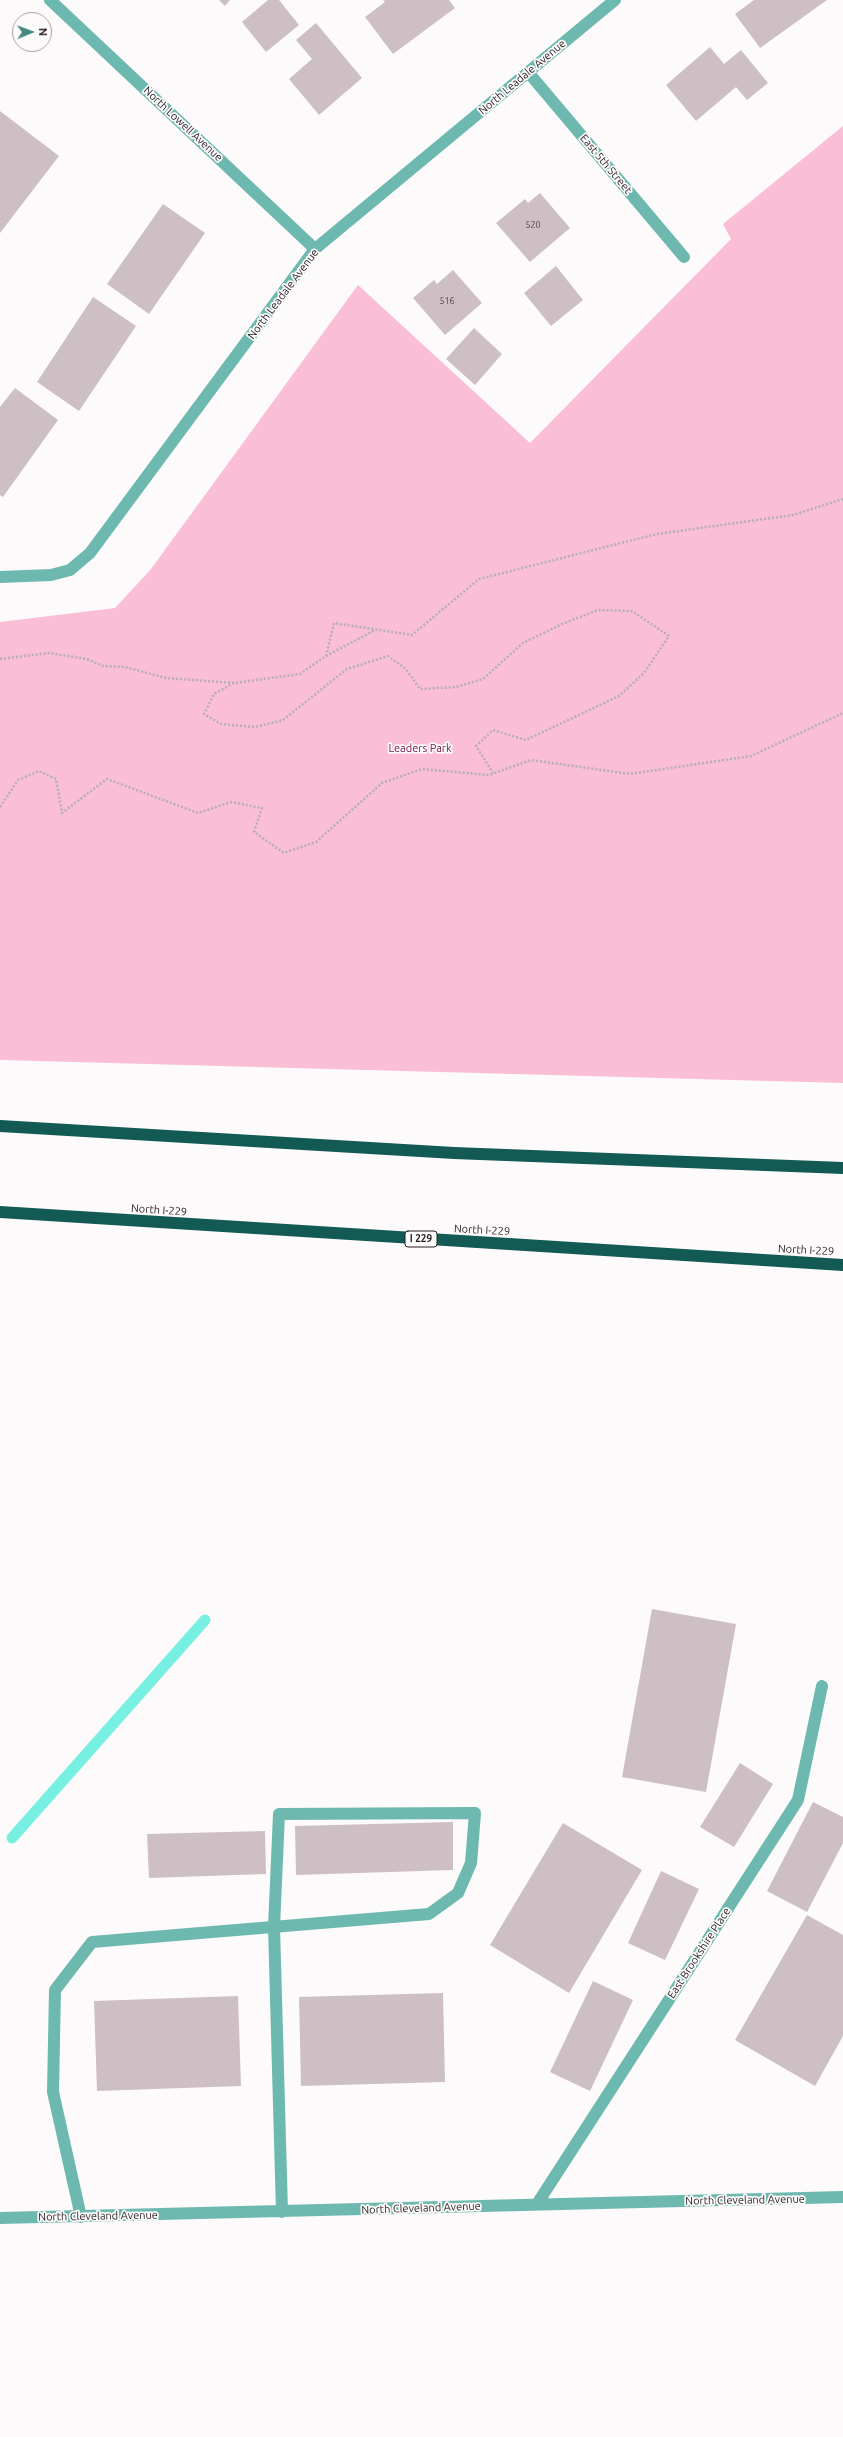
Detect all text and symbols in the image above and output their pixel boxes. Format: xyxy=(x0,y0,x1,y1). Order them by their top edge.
north arrow xyxy=(12,12,52,52)
text: N xyxy=(37,28,49,36)
street label: North Leadale Avenue xyxy=(476,37,568,117)
street label: North Lowell Avenue xyxy=(141,84,225,164)
street label: East 5th Street xyxy=(577,132,635,196)
house number: 520 xyxy=(525,220,541,230)
street label: North Leadale Avenue xyxy=(245,246,321,342)
house number: 516 xyxy=(439,296,455,306)
park label: Leaders Park xyxy=(388,741,452,755)
street label: North I-229 xyxy=(131,1201,187,1219)
street label: North I-229 xyxy=(454,1222,510,1238)
road number: I 229 xyxy=(405,1231,437,1247)
street label: North I-229 xyxy=(778,1242,834,1258)
street label: East Brookshire Place xyxy=(665,1905,733,2001)
street label: North Cleveland Avenue xyxy=(685,2192,805,2208)
street label: North Cleveland Avenue xyxy=(361,2199,481,2217)
street label: North Cleveland Avenue xyxy=(38,2208,158,2224)

